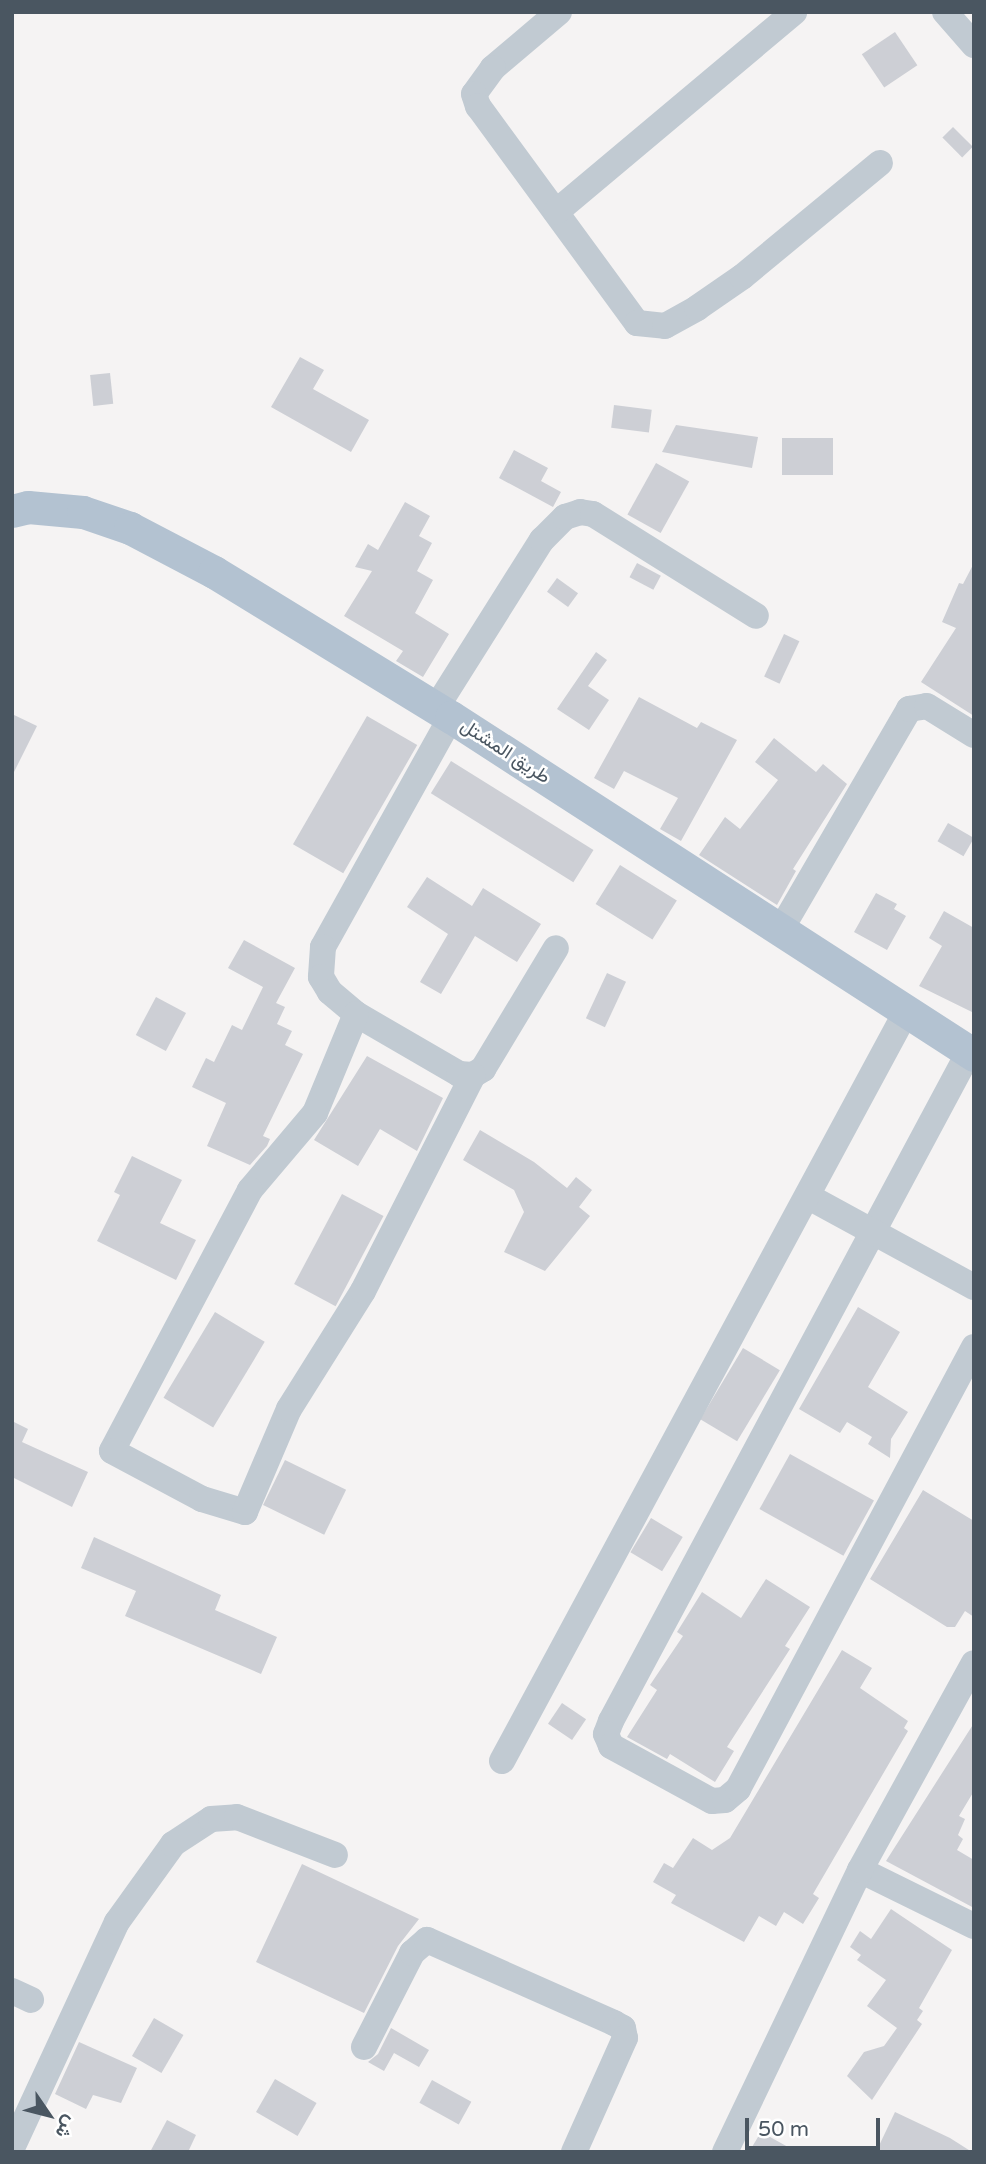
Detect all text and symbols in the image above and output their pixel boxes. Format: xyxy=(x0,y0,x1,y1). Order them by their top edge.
street label: طريق المشتل xyxy=(456,715,554,789)
north arrow xyxy=(14,2080,84,2150)
scale bar xyxy=(748,2104,883,2148)
text: ش xyxy=(51,2111,82,2143)
text: 50 m xyxy=(758,2117,809,2142)

